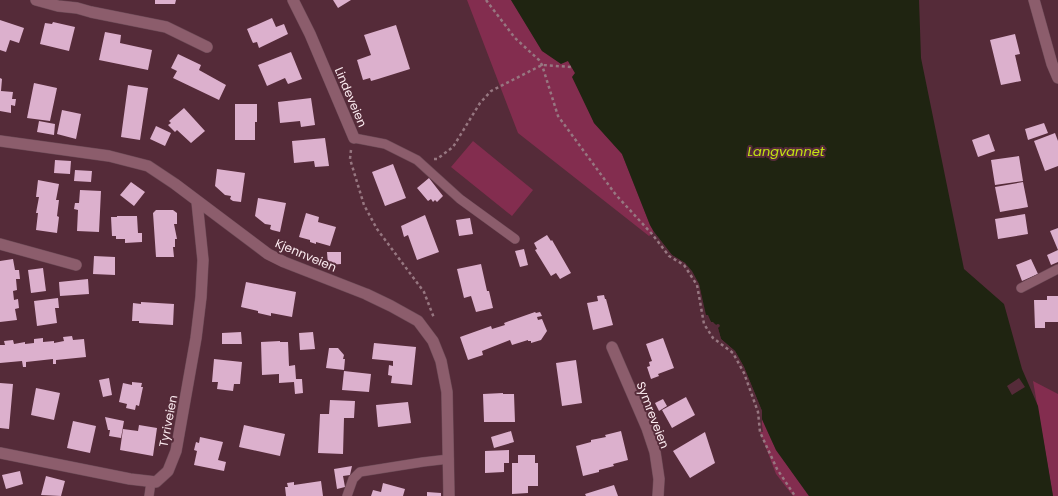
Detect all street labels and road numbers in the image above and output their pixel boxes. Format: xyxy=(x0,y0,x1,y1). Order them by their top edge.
street label: Lindeveien xyxy=(331,64,371,130)
street label: Kjennveien xyxy=(273,234,339,276)
street label: Symreveien xyxy=(632,379,674,451)
street label: Tyriveien xyxy=(155,393,181,449)

